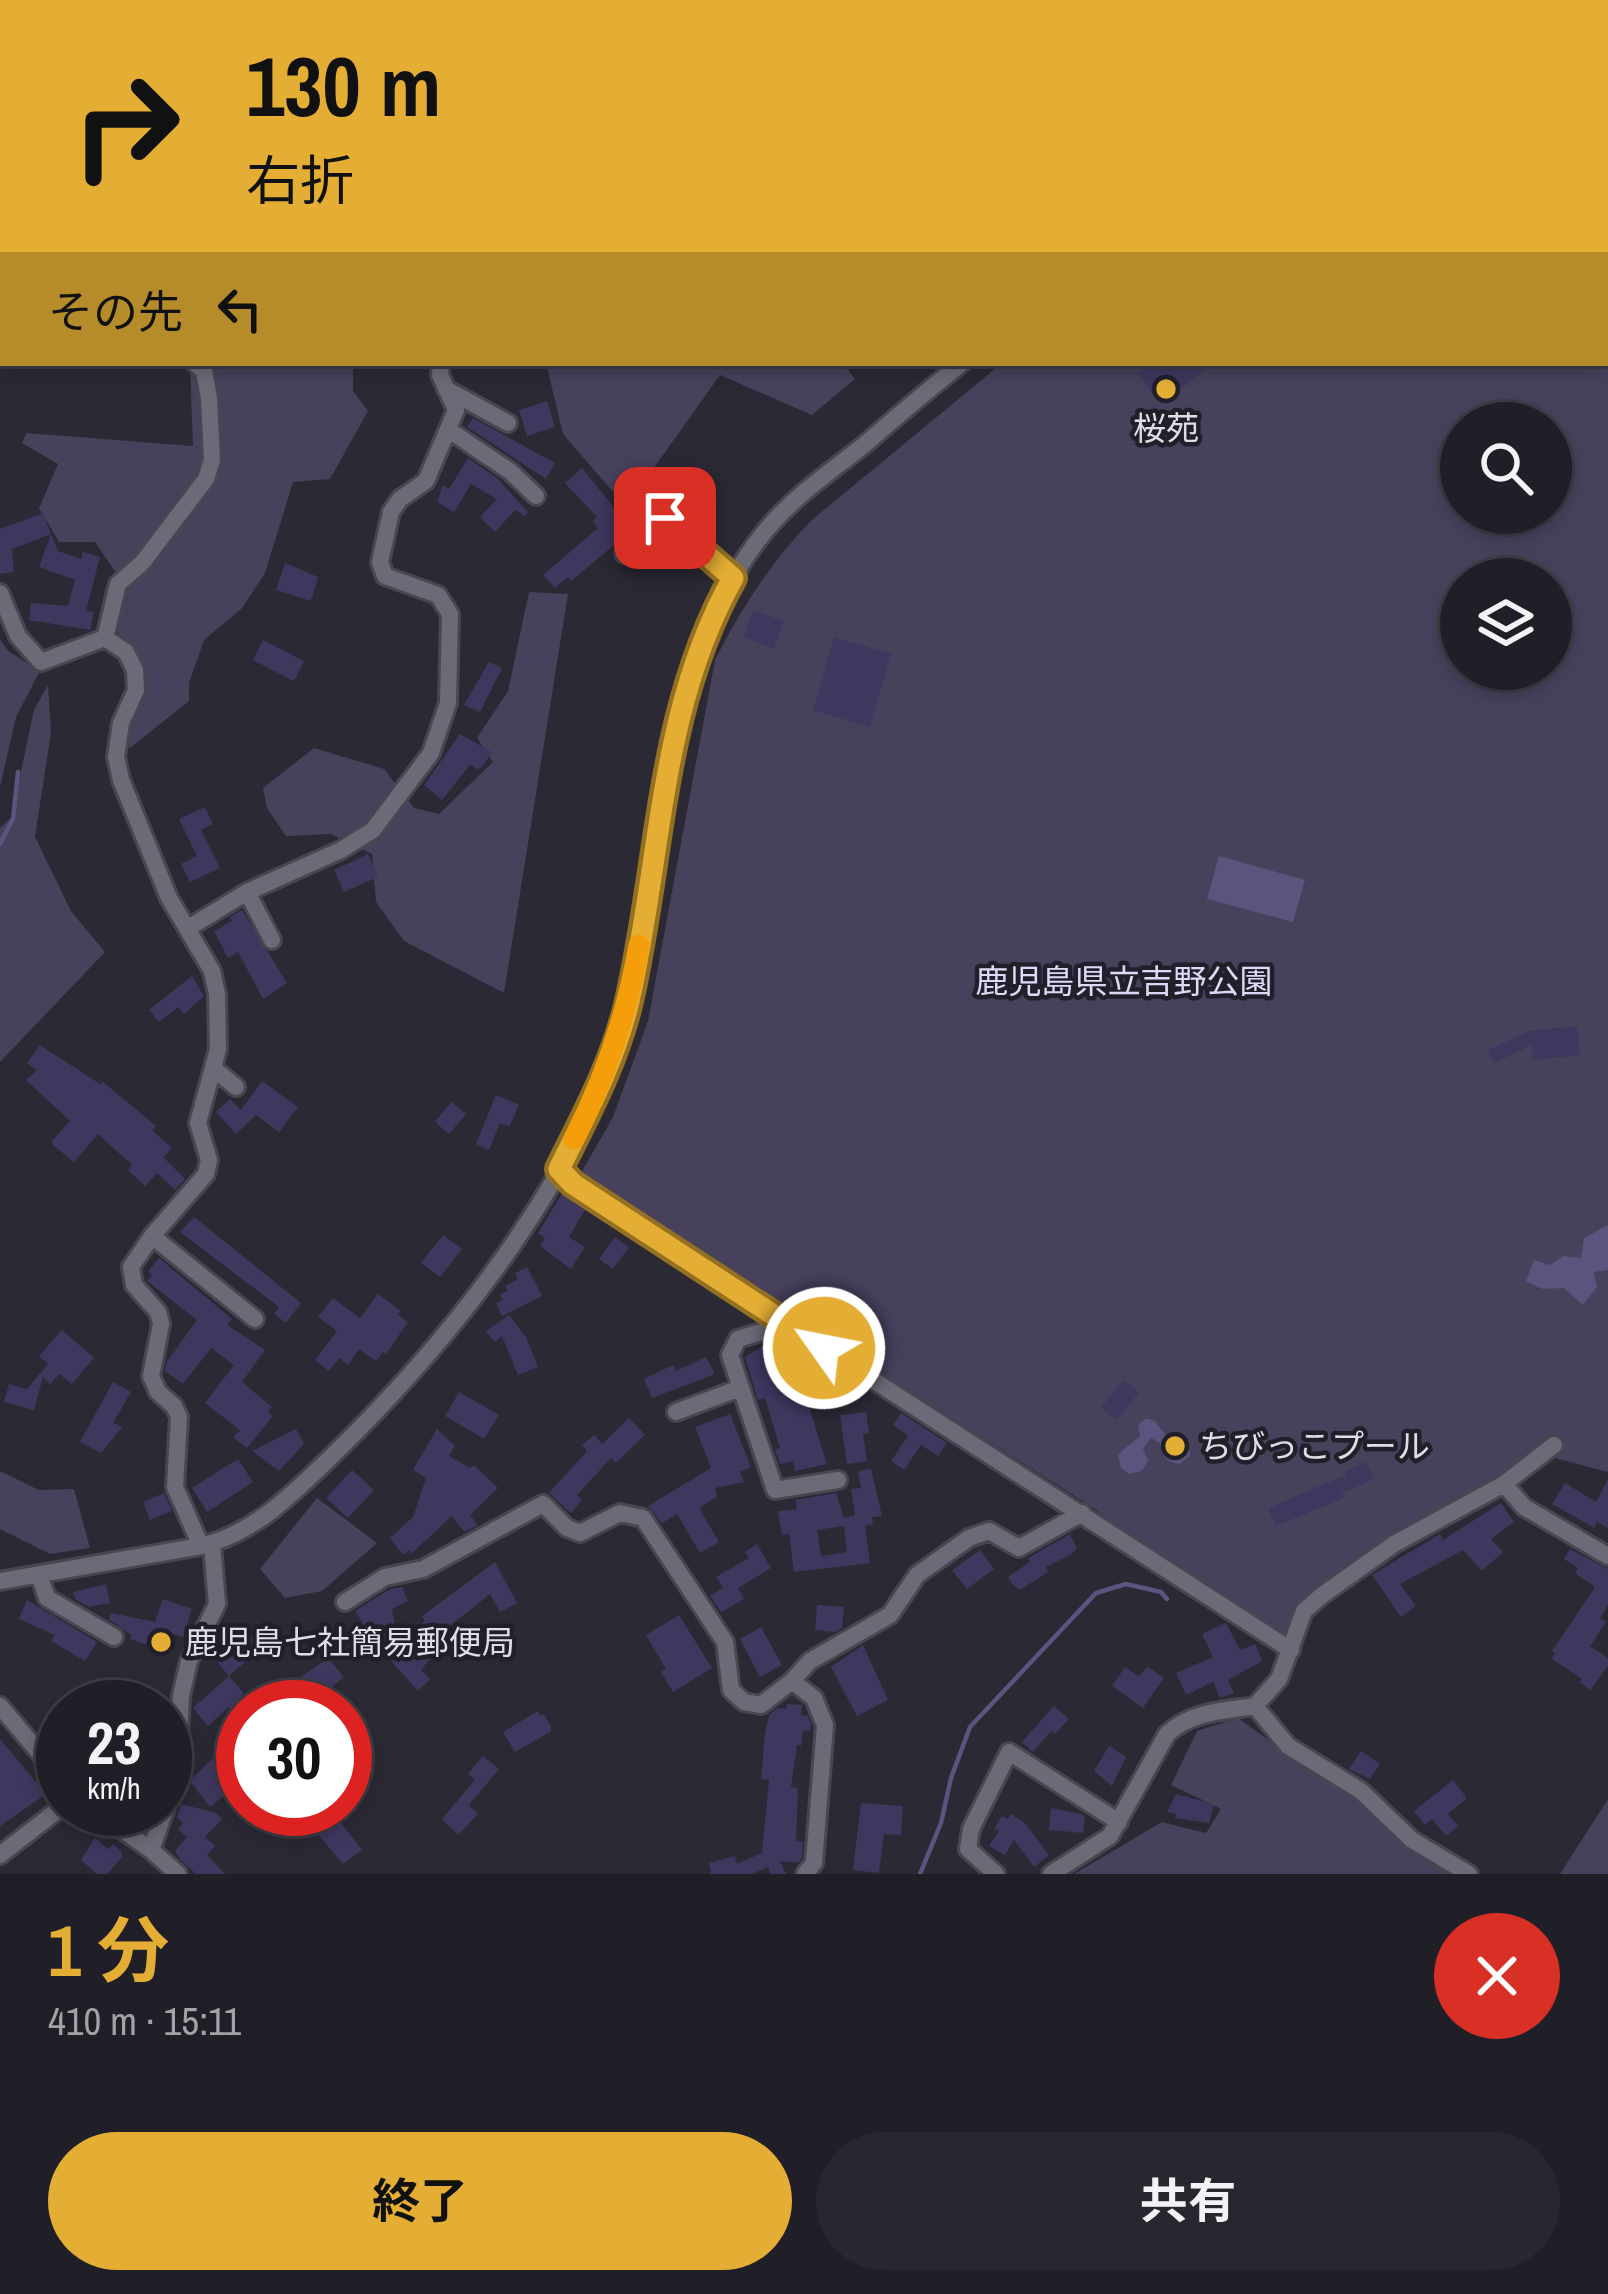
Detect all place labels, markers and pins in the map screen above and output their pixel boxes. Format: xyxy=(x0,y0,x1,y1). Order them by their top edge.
marker: 桜苑 xyxy=(1153,376,1179,402)
place label: 桜苑 xyxy=(1133,406,1199,450)
pin xyxy=(614,467,716,569)
place label: ちびっこプール xyxy=(1199,1424,1430,1468)
marker: ちびっこプール xyxy=(1162,1433,1188,1459)
place label: 鹿児島七社簡易郵便局 xyxy=(185,1620,515,1664)
marker: 鹿児島七社簡易郵便局 xyxy=(148,1629,174,1655)

